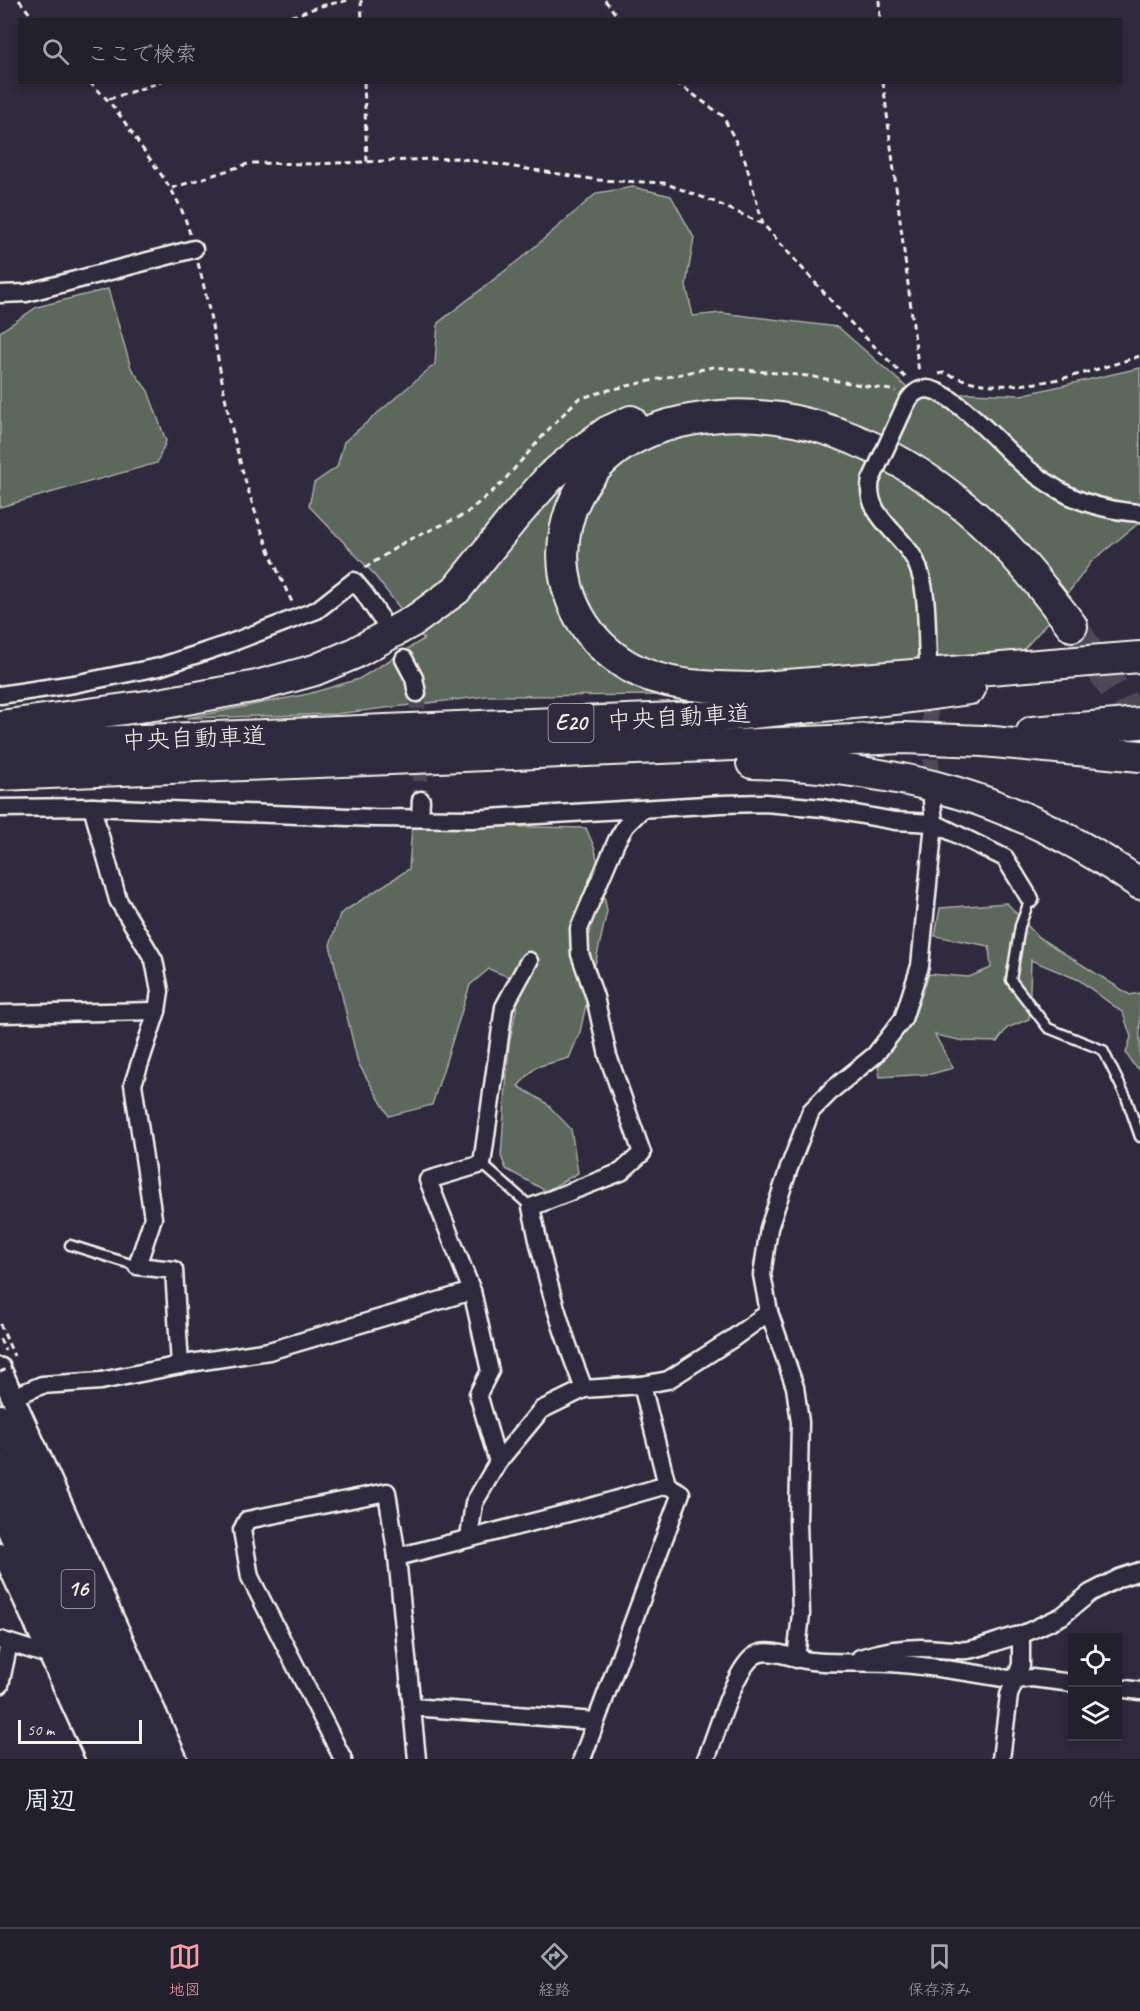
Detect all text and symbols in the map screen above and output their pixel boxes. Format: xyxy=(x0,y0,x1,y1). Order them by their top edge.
search box xyxy=(18,18,1122,84)
icon: search xyxy=(39,35,72,68)
text: ここで検索 xyxy=(87,40,197,68)
street label: 中央自動車道 xyxy=(606,698,752,736)
road number: E20 xyxy=(548,704,594,742)
street label: 中央自動車道 xyxy=(122,720,266,756)
road number: 16 xyxy=(62,1570,94,1608)
map controls xyxy=(1068,1633,1122,1741)
button: locate xyxy=(1068,1633,1122,1687)
button: layers xyxy=(1068,1687,1122,1741)
scale bar xyxy=(18,1717,142,1744)
text: 50 m xyxy=(27,1720,54,1740)
text: 周辺 xyxy=(24,1784,76,1817)
text: 0件 xyxy=(1087,1788,1116,1813)
tab: 地図 xyxy=(168,1940,201,2000)
tab: 経路 xyxy=(538,1940,571,2000)
tab: 保存済み xyxy=(908,1940,972,2000)

